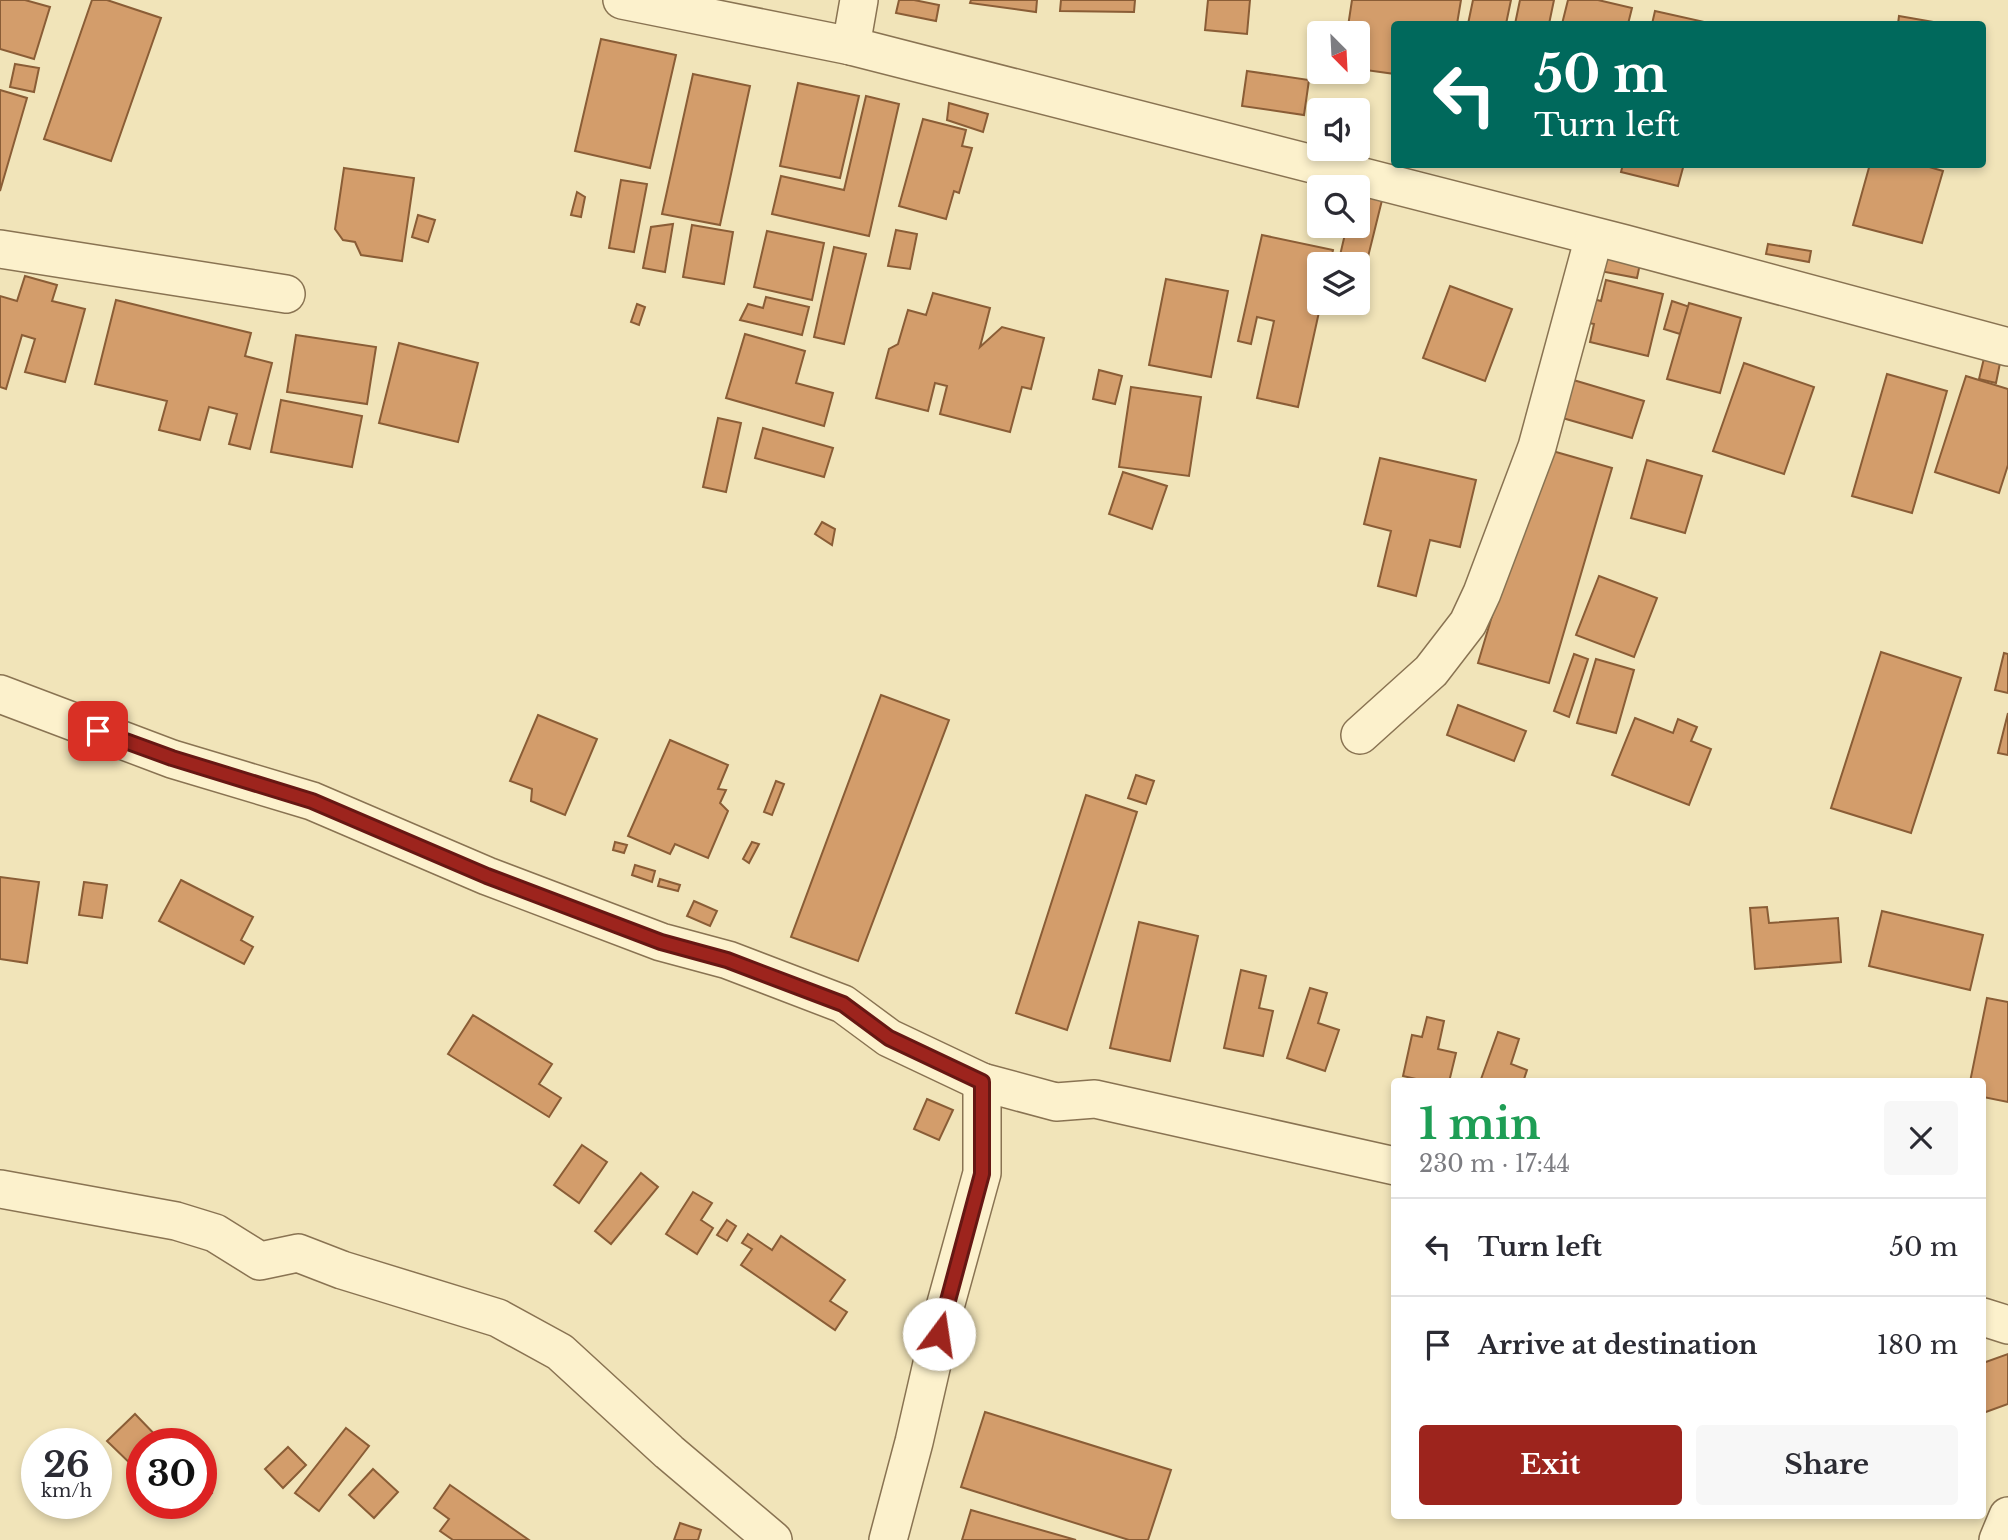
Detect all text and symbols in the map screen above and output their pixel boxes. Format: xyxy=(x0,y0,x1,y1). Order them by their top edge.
north arrow xyxy=(1307,21,1370,84)
map controls xyxy=(1307,21,1370,315)
text: 50 m xyxy=(1534,44,1667,105)
icon: left xyxy=(1419,49,1510,140)
button: sound xyxy=(1307,98,1370,161)
text: Turn left xyxy=(1534,105,1680,145)
button: search xyxy=(1307,175,1370,238)
button: layers xyxy=(1307,252,1370,315)
pin xyxy=(68,701,128,761)
icon: arrive xyxy=(79,712,117,750)
text: 1 min xyxy=(1419,1098,1541,1150)
button: close xyxy=(1884,1101,1958,1175)
text: 230 m · 17:44 xyxy=(1419,1150,1570,1178)
icon: left xyxy=(1419,1228,1457,1266)
text: Turn left xyxy=(1478,1231,1602,1263)
text: 50 m xyxy=(1889,1231,1958,1263)
position arrow xyxy=(902,1297,976,1371)
icon: arrive xyxy=(1419,1326,1457,1364)
text: Arrive at destination xyxy=(1478,1329,1758,1361)
text: 180 m xyxy=(1877,1329,1958,1361)
button: Exit xyxy=(1419,1425,1682,1505)
button: Share xyxy=(1696,1425,1958,1505)
speed limit sign: 30 xyxy=(126,1428,217,1519)
text: 26 xyxy=(43,1443,90,1486)
text: km/h xyxy=(41,1480,92,1502)

